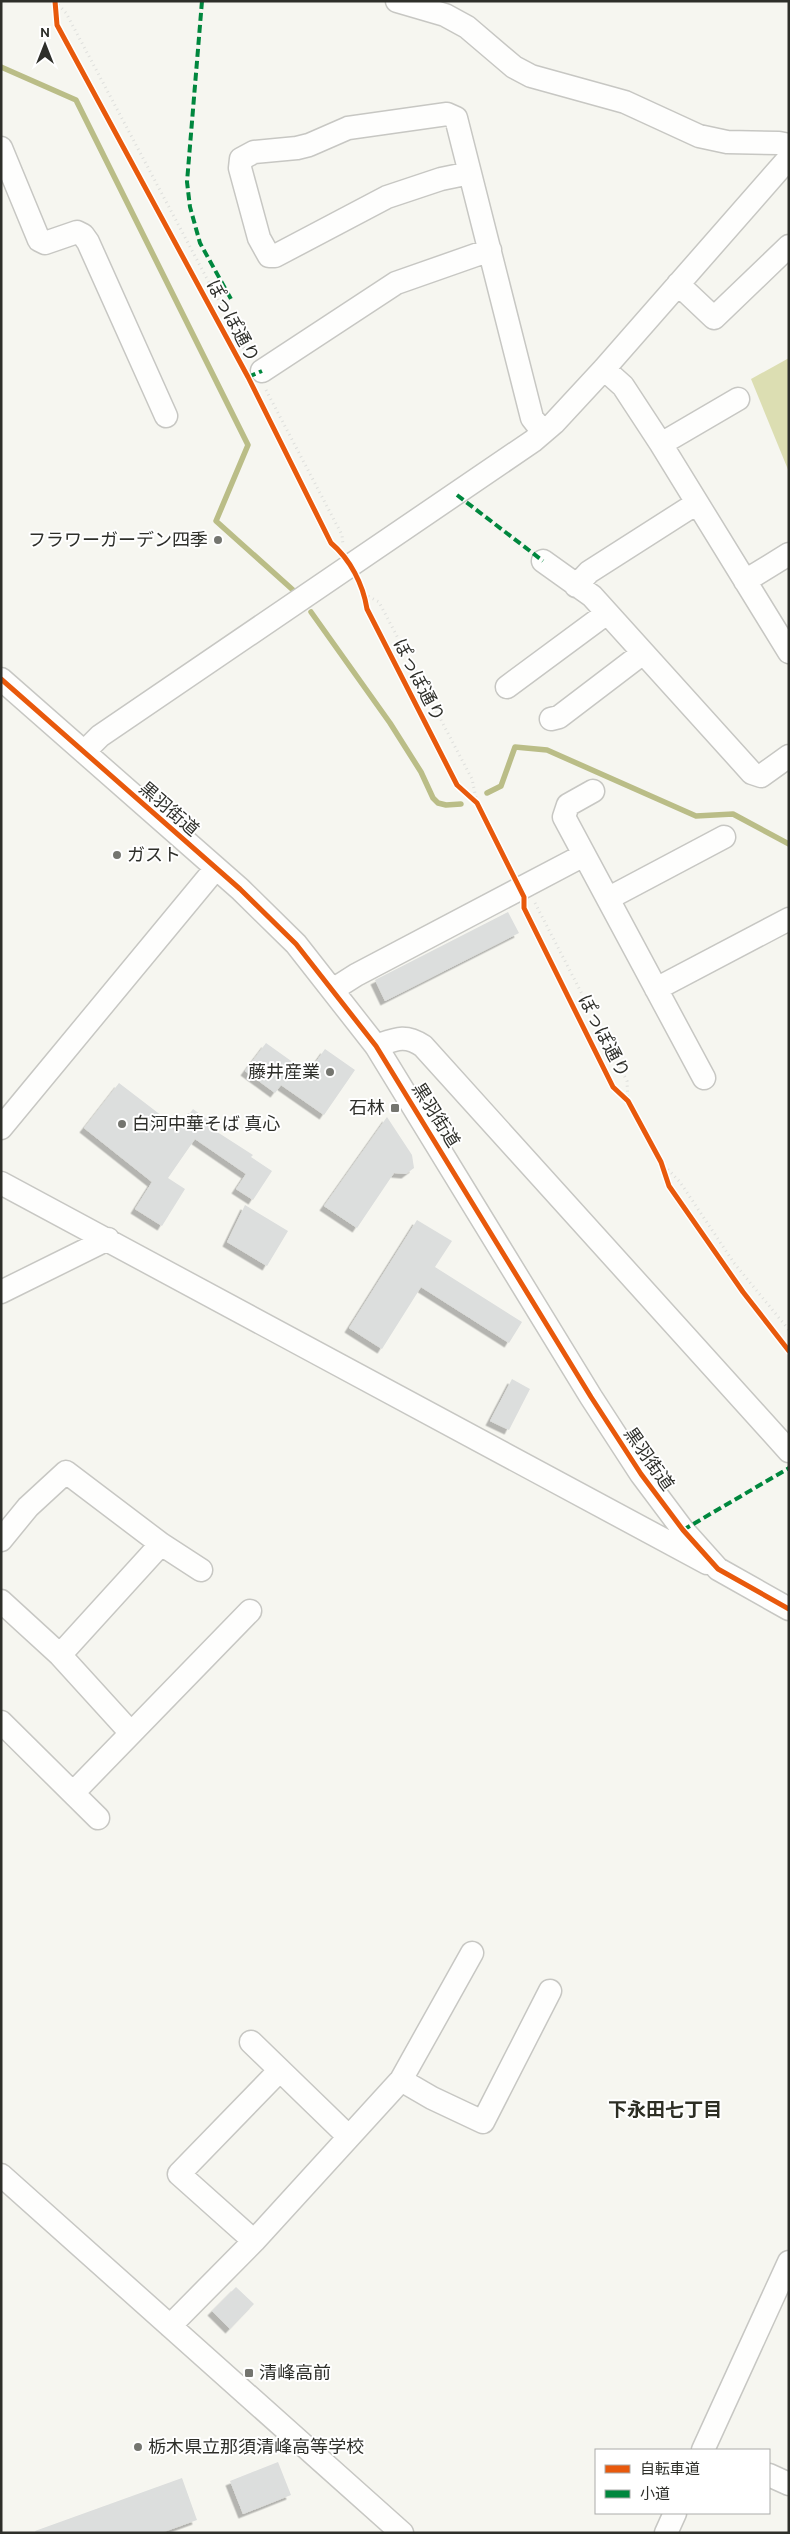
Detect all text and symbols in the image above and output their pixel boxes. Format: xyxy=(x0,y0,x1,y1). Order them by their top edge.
north arrow xyxy=(20,20,70,70)
text: N xyxy=(40,25,50,42)
street label: ぽっぽ通り xyxy=(200,277,263,367)
place label: フラワーガーデン四季 xyxy=(28,530,208,553)
marker: フラワーガーデン四季 xyxy=(212,534,224,546)
street label: ぽっぽ通り xyxy=(387,635,448,726)
street label: 黒羽街道 xyxy=(133,778,203,842)
place label: ガスト xyxy=(127,845,181,868)
marker: ガスト xyxy=(111,849,123,861)
street label: ぽっぽ通り xyxy=(572,991,633,1082)
place label: 藤井産業 xyxy=(248,1062,320,1085)
marker: 藤井産業 xyxy=(324,1066,336,1078)
street label: 黒羽街道 xyxy=(406,1079,464,1152)
place label: 石林 xyxy=(349,1098,385,1121)
marker: 石林 xyxy=(389,1102,401,1114)
place label: 白河中華そば 真心 xyxy=(132,1114,280,1137)
marker: 白河中華そば 真心 xyxy=(116,1118,128,1130)
street label: 黒羽街道 xyxy=(618,1424,678,1496)
district label: 下永田七丁目 xyxy=(608,2099,722,2123)
place label: 清峰高前 xyxy=(259,2363,331,2386)
marker: 清峰高前 xyxy=(243,2367,255,2379)
place label: 栃木県立那須清峰高等学校 xyxy=(148,2437,364,2460)
marker: 栃木県立那須清峰高等学校 xyxy=(132,2441,144,2453)
legend xyxy=(595,2449,770,2514)
text: 自転車道 xyxy=(640,2461,700,2480)
text: 小道 xyxy=(640,2486,670,2505)

